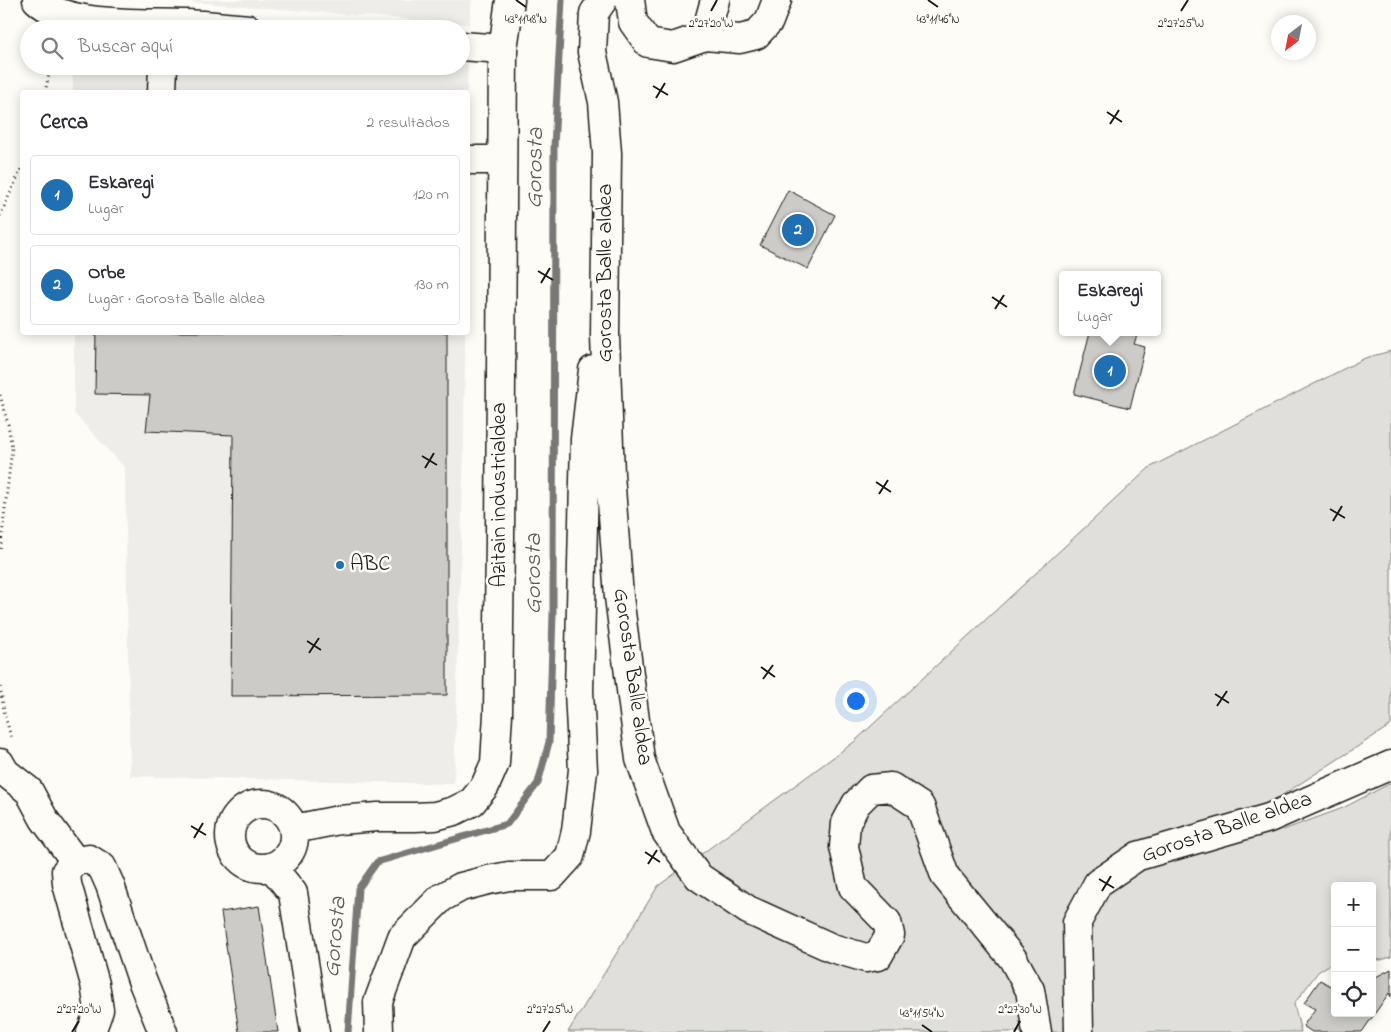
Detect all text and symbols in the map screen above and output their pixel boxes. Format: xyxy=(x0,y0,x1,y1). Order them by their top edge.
text: 43°11'48"N xyxy=(505,11,547,29)
text: 43°11'46"N xyxy=(916,11,960,29)
text: 2°27'20"W xyxy=(689,15,733,33)
text: 2°27'25"W xyxy=(1158,15,1204,33)
north arrow xyxy=(1271,15,1316,60)
search box xyxy=(20,20,470,75)
icon: search xyxy=(38,34,66,62)
text: Buscar aquí xyxy=(78,34,173,61)
text: Cerca xyxy=(40,108,88,138)
text: 2 resultados xyxy=(367,111,450,135)
water label: Gorosta xyxy=(518,126,554,209)
text: Eskaregi xyxy=(88,170,154,197)
text: 1 xyxy=(54,183,60,207)
text: 120 m xyxy=(413,183,449,207)
street label: Gorosta Balle aldea xyxy=(590,184,622,362)
text: Lugar xyxy=(88,197,124,221)
pin: 2 xyxy=(782,211,814,249)
text: Orbe xyxy=(88,260,125,287)
popup xyxy=(1059,271,1161,336)
text: 2 xyxy=(53,273,61,297)
text: 130 m xyxy=(414,273,449,297)
text: Eskaregi xyxy=(1077,278,1143,305)
text: Lugar · Gorosta Balle aldea xyxy=(88,287,265,311)
text: Lugar xyxy=(1077,305,1113,329)
pin: 1 xyxy=(1094,352,1126,390)
street label: Azitain industrialdea xyxy=(484,402,516,588)
water label: Gorosta xyxy=(517,533,552,614)
place label: ABC xyxy=(350,549,390,581)
marker: ABC xyxy=(334,559,346,571)
street label: Gorosta Balle aldea xyxy=(604,586,660,768)
your location xyxy=(843,688,869,714)
street label: Gorosta Balle aldea xyxy=(1137,784,1317,872)
map controls xyxy=(1331,882,1376,1017)
button: + xyxy=(1331,882,1376,927)
water label: Gorosta xyxy=(315,894,357,979)
button: − xyxy=(1331,927,1376,972)
button: locate xyxy=(1331,972,1376,1017)
text: 2°27'20"W xyxy=(57,1001,101,1019)
text: 2°27'25"W xyxy=(527,1001,573,1019)
text: 2°27'30"W xyxy=(998,1001,1042,1019)
text: 43°11'54"N xyxy=(900,1005,944,1023)

